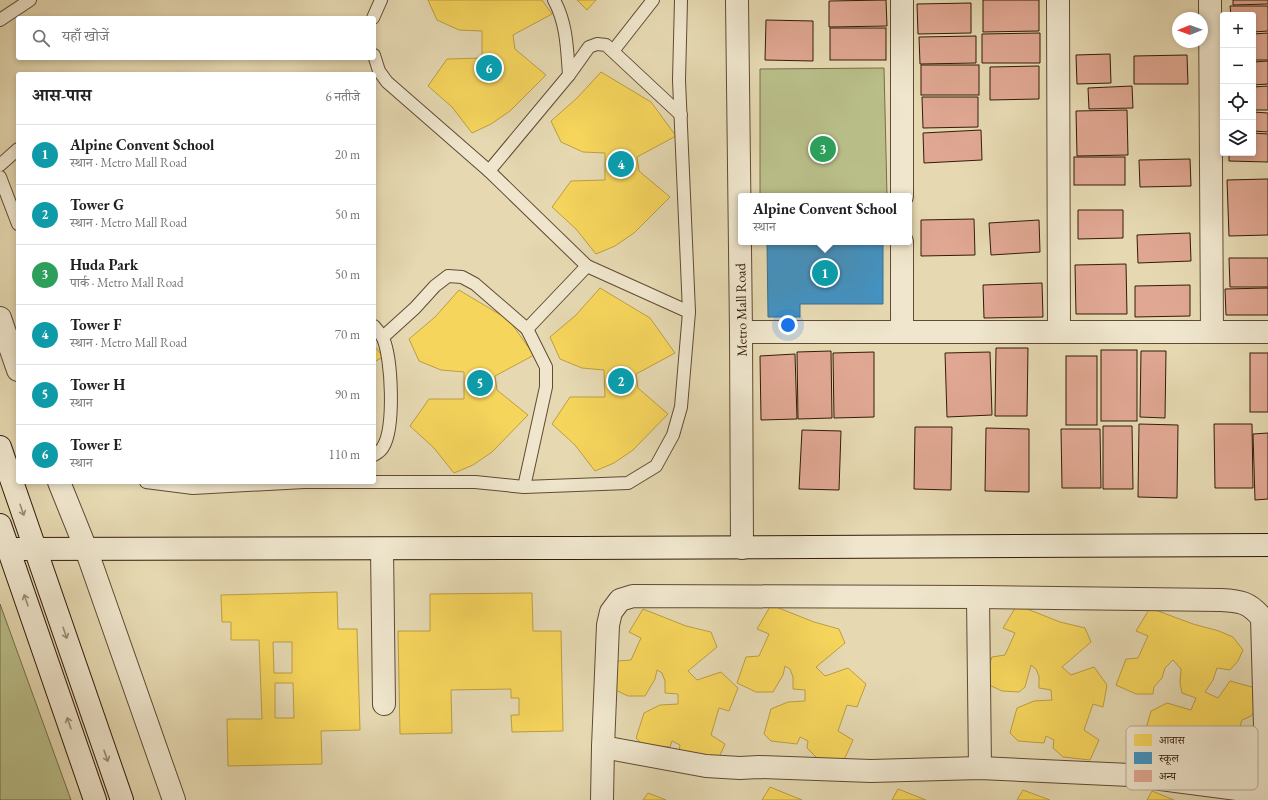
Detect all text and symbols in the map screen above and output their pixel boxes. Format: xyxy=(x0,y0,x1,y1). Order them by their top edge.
north arrow xyxy=(1172,12,1208,48)
map controls xyxy=(1220,12,1256,156)
button: + xyxy=(1220,12,1256,48)
search box xyxy=(16,16,376,60)
text: यहाँ खोजें xyxy=(62,26,109,45)
icon: search xyxy=(30,27,52,49)
button: − xyxy=(1220,48,1256,84)
pin: 6 xyxy=(476,53,502,83)
text: आस-पास xyxy=(32,84,91,106)
button: locate xyxy=(1220,84,1256,120)
text: 6 नतीजे xyxy=(326,88,360,105)
button: layers xyxy=(1220,120,1256,156)
pin: 3 xyxy=(810,134,836,164)
text: Alpine Convent School xyxy=(70,135,214,154)
text: 1 xyxy=(42,146,48,163)
text: 20 m xyxy=(335,146,360,163)
pin: 4 xyxy=(608,149,634,179)
text: स्थान · Metro Mall Road xyxy=(70,154,187,171)
popup xyxy=(738,193,912,245)
text: Tower G xyxy=(70,195,124,214)
text: Alpine Convent School xyxy=(753,199,897,218)
text: 2 xyxy=(42,206,48,223)
text: 50 m xyxy=(335,206,360,223)
text: स्थान · Metro Mall Road xyxy=(70,214,187,231)
text: स्थान xyxy=(753,218,776,235)
text: Huda Park xyxy=(70,255,138,274)
pin: 1 xyxy=(812,258,838,288)
street label: Metro Mall Road xyxy=(731,262,751,357)
text: 3 xyxy=(42,266,48,283)
text: 50 m xyxy=(335,266,360,283)
text: पार्क · Metro Mall Road xyxy=(70,274,184,291)
text: Tower F xyxy=(70,315,122,334)
your location xyxy=(778,315,798,335)
text: 4 xyxy=(42,326,48,343)
text: 70 m xyxy=(335,326,360,343)
text: स्थान · Metro Mall Road xyxy=(70,334,187,351)
pin: 2 xyxy=(608,366,634,396)
pin: 5 xyxy=(467,368,493,398)
text: Tower H xyxy=(70,375,125,394)
text: 5 xyxy=(42,386,48,403)
text: 90 m xyxy=(335,386,360,403)
text: स्थान xyxy=(70,394,93,411)
text: Tower E xyxy=(70,435,122,454)
text: 6 xyxy=(42,446,48,463)
text: 110 m xyxy=(329,446,360,463)
text: स्थान xyxy=(70,454,93,471)
one-way arrow xyxy=(19,504,27,516)
one-way arrow xyxy=(22,595,30,607)
one-way arrow xyxy=(61,627,69,639)
one-way arrow xyxy=(64,718,72,730)
legend xyxy=(1126,726,1258,790)
text: आवास xyxy=(1159,733,1185,747)
one-way arrow xyxy=(103,750,111,762)
text: स्कूल xyxy=(1158,751,1179,766)
text: अन्य xyxy=(1159,769,1177,783)

